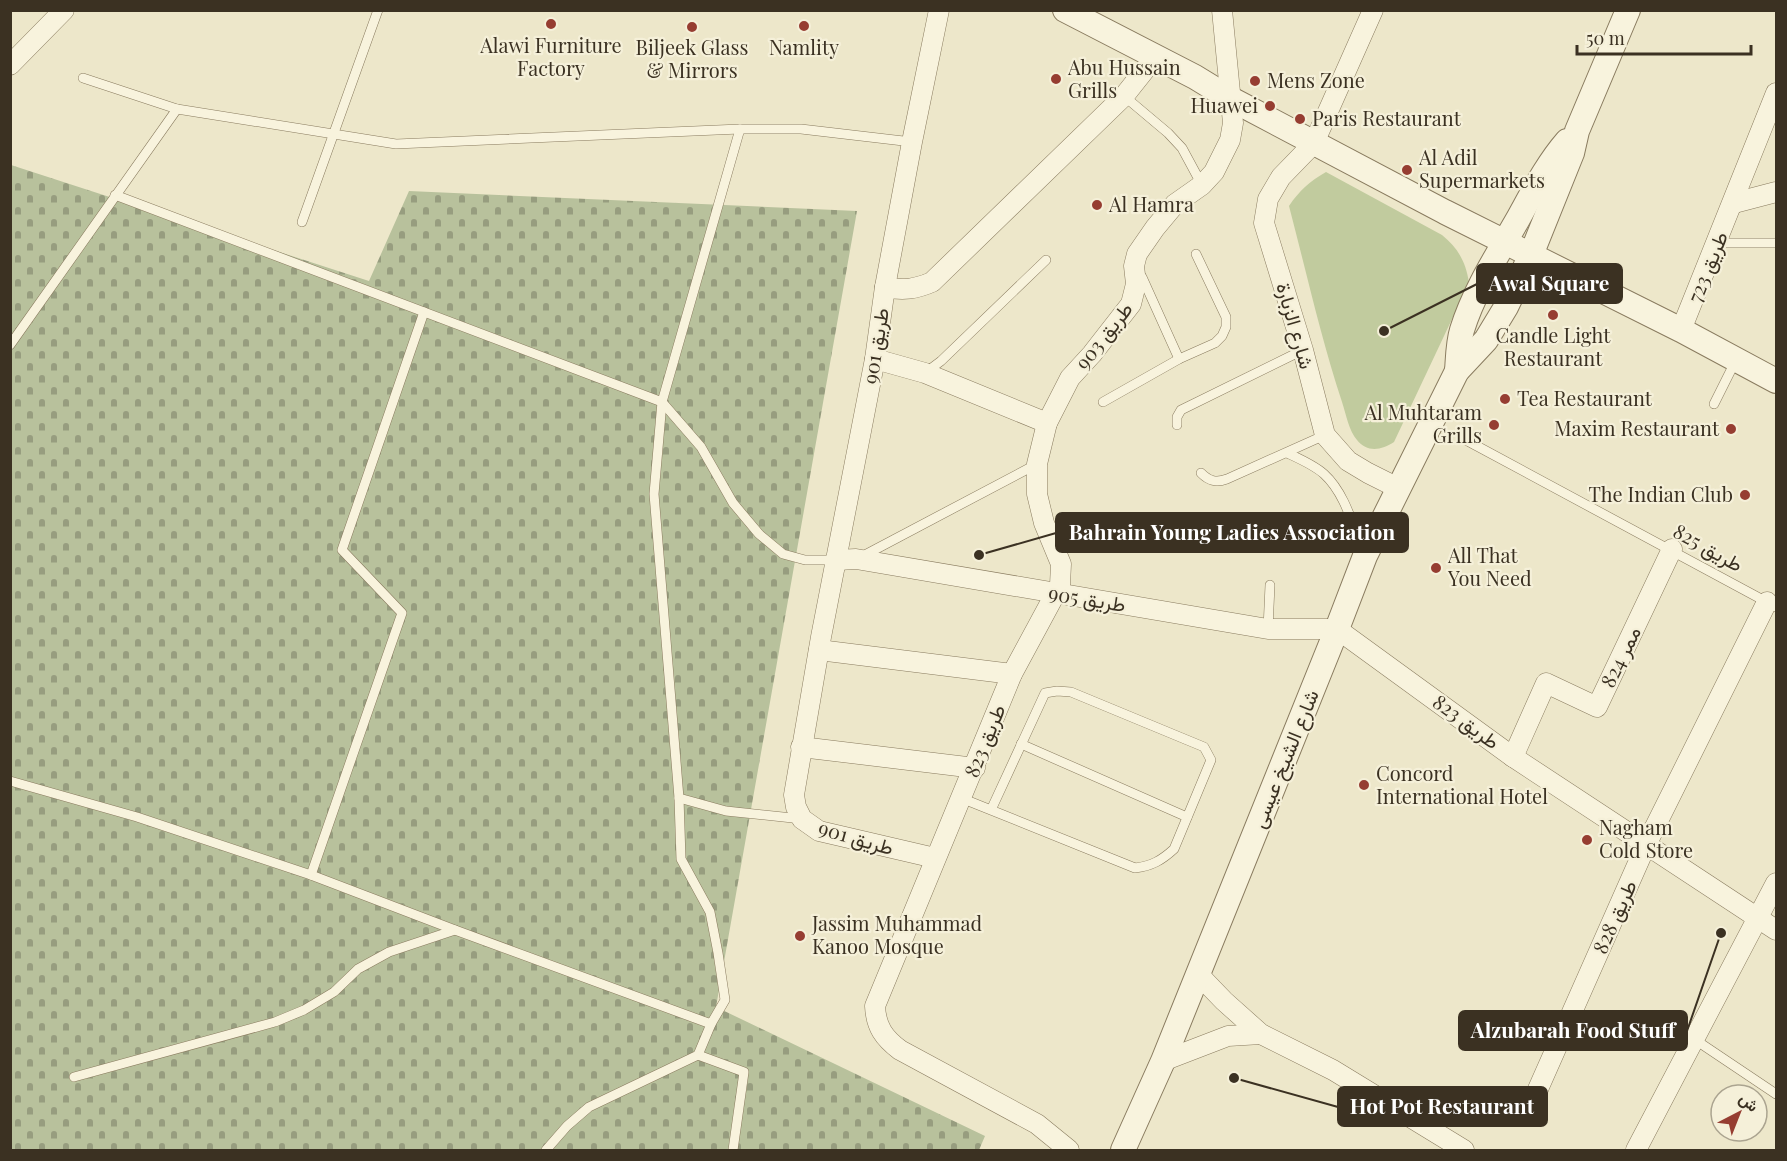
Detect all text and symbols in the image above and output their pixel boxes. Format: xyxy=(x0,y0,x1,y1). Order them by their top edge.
marker: Alawi Furniture Factory xyxy=(544,17,558,31)
scale bar xyxy=(1577,18,1751,56)
marker: Namlity xyxy=(797,19,811,33)
marker: Biljeek Glass & Mirrors xyxy=(685,20,699,34)
text: 50 m xyxy=(1586,26,1625,50)
place label: Alawi Furniture Factory xyxy=(479,31,622,81)
place label: Biljeek Glass & Mirrors xyxy=(636,33,748,83)
place label: Namlity xyxy=(769,33,839,60)
place label: Abu Hussain Grills xyxy=(1067,53,1181,103)
place label: Mens Zone xyxy=(1267,66,1365,93)
marker: Abu Hussain Grills xyxy=(1049,72,1063,86)
marker: Mens Zone xyxy=(1248,74,1262,88)
place label: Huawei xyxy=(1190,91,1258,118)
marker: Huawei xyxy=(1263,99,1277,113)
place label: Paris Restaurant xyxy=(1312,104,1462,131)
marker: Paris Restaurant xyxy=(1293,112,1307,126)
place label: Al Adil Supermarkets xyxy=(1418,143,1545,193)
marker: Al Adil Supermarkets xyxy=(1400,163,1414,177)
place label: Al Hamra xyxy=(1108,190,1194,217)
marker: Al Hamra xyxy=(1090,198,1104,212)
street label: طريق 723 xyxy=(1680,227,1734,306)
callout: Awal Square xyxy=(1477,264,1622,303)
text: Awal Square xyxy=(1488,268,1609,296)
street label: شارع الزبارة xyxy=(1269,279,1322,372)
street label: طريق 903 xyxy=(1068,296,1138,375)
street label: طريق 901 xyxy=(855,306,895,386)
marker: Candle Light Restaurant xyxy=(1546,308,1560,322)
place label: Candle Light Restaurant xyxy=(1496,321,1611,371)
place label: Tea Restaurant xyxy=(1517,384,1653,411)
marker: Tea Restaurant xyxy=(1498,392,1512,406)
place label: Al Muhtaram Grills xyxy=(1363,398,1482,448)
place label: Maxim Restaurant xyxy=(1554,414,1720,441)
marker: Al Muhtaram Grills xyxy=(1487,418,1501,432)
marker: Maxim Restaurant xyxy=(1724,422,1738,436)
place label: The Indian Club xyxy=(1588,480,1733,507)
marker: The Indian Club xyxy=(1738,488,1752,502)
callout: Bahrain Young Ladies Association xyxy=(1056,513,1408,552)
text: Bahrain Young Ladies Association xyxy=(1069,517,1395,545)
street label: طريق 825 xyxy=(1669,517,1748,578)
place label: All That You Need xyxy=(1447,541,1532,591)
marker: All That You Need xyxy=(1429,561,1443,575)
street label: طريق 905 xyxy=(1047,578,1128,618)
street label: ممر 824 xyxy=(1593,621,1647,692)
street label: شارع الشيخ عيسى xyxy=(1244,685,1326,832)
street label: طريق 823 xyxy=(1427,687,1506,755)
street label: طريق 823 xyxy=(957,700,1011,781)
place label: Concord International Hotel xyxy=(1376,759,1548,809)
marker: Concord International Hotel xyxy=(1357,778,1371,792)
street label: طريق 901 xyxy=(815,813,897,861)
place label: Nagham Cold Store xyxy=(1599,813,1693,863)
marker: Nagham Cold Store xyxy=(1580,833,1594,847)
street label: طريق 828 xyxy=(1585,875,1643,958)
place label: Jassim Muhammad Kanoo Mosque xyxy=(811,909,983,959)
marker: Jassim Muhammad Kanoo Mosque xyxy=(793,929,807,943)
callout: Alzubarah Food Stuff xyxy=(1459,1011,1687,1050)
text: Alzubarah Food Stuff xyxy=(1470,1015,1677,1043)
north arrow xyxy=(1709,1083,1769,1143)
callout: Hot Pot Restaurant xyxy=(1338,1087,1547,1126)
text: ش xyxy=(1735,1087,1764,1116)
text: Hot Pot Restaurant xyxy=(1350,1091,1535,1119)

